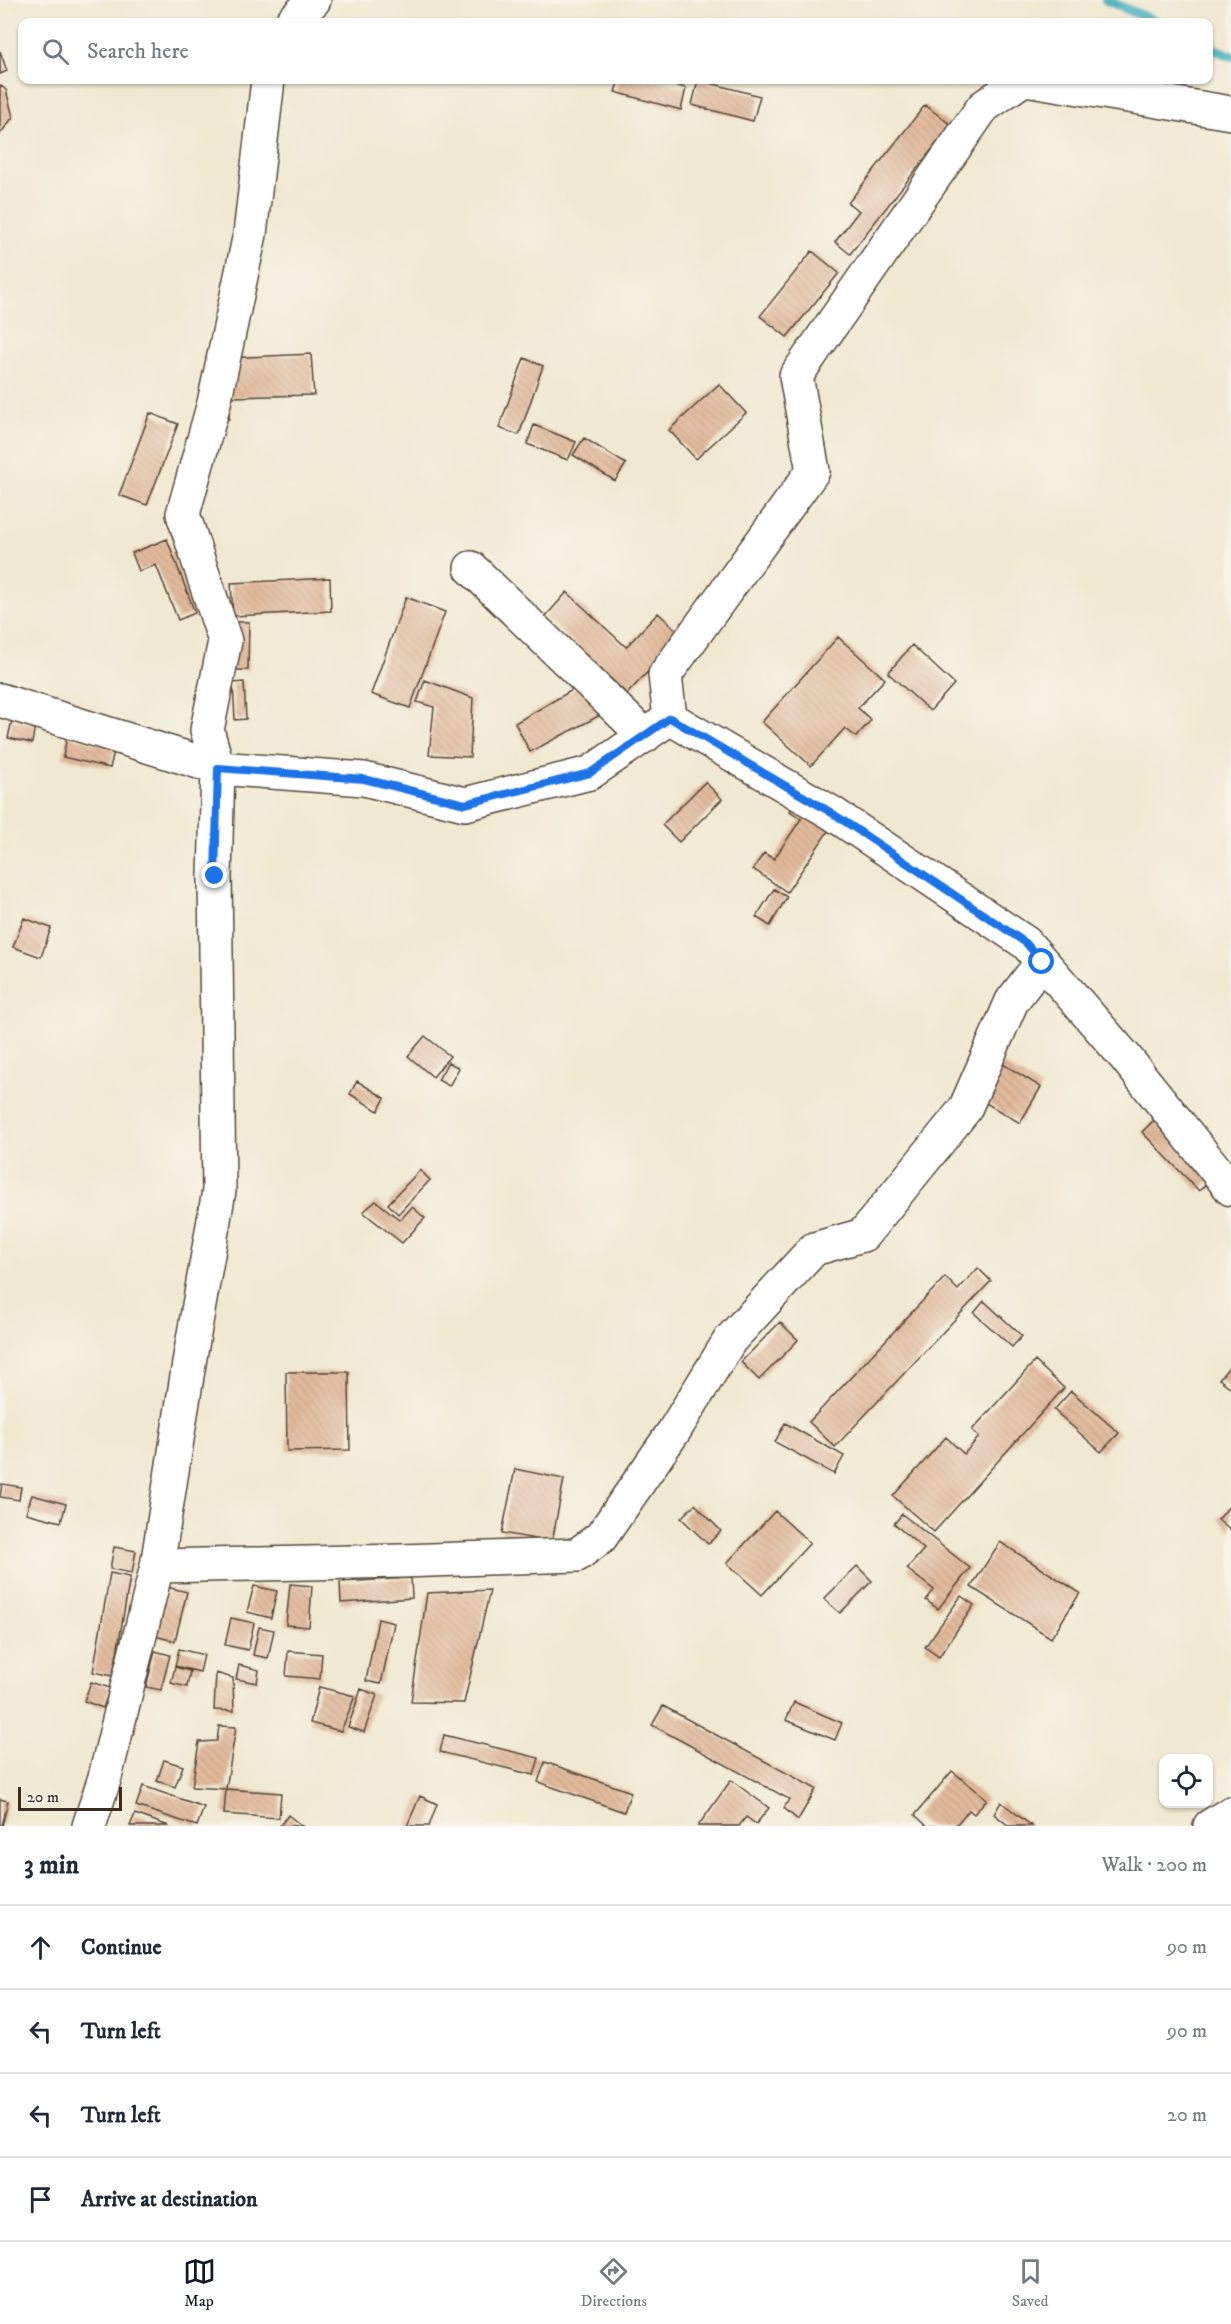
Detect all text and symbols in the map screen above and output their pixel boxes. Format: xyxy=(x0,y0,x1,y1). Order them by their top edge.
search box xyxy=(18,18,1213,84)
icon: search xyxy=(39,35,72,68)
text: Search here xyxy=(87,38,189,65)
route end xyxy=(201,862,227,888)
route start xyxy=(1028,948,1054,974)
map controls xyxy=(1159,1754,1213,1808)
button: locate xyxy=(1159,1754,1213,1808)
scale bar xyxy=(18,1784,122,1812)
text: 20 m xyxy=(27,1787,59,1807)
text: 3 min xyxy=(24,1849,79,1882)
text: Walk · 200 m xyxy=(1101,1853,1207,1878)
icon: ahead xyxy=(24,1931,57,1964)
text: Continue xyxy=(81,1934,162,1961)
text: 90 m xyxy=(1167,1935,1207,1960)
icon: left xyxy=(24,2015,57,2048)
text: Turn left xyxy=(81,2018,161,2045)
text: 90 m xyxy=(1167,2019,1207,2044)
icon: left xyxy=(24,2099,57,2132)
text: Turn left xyxy=(81,2102,161,2129)
text: 20 m xyxy=(1167,2103,1207,2128)
icon: arrive xyxy=(24,2183,57,2216)
text: Arrive at destination xyxy=(81,2186,258,2213)
tab: Map xyxy=(183,2255,216,2311)
tab: Directions xyxy=(581,2255,647,2311)
tab: Saved xyxy=(1012,2255,1049,2311)

